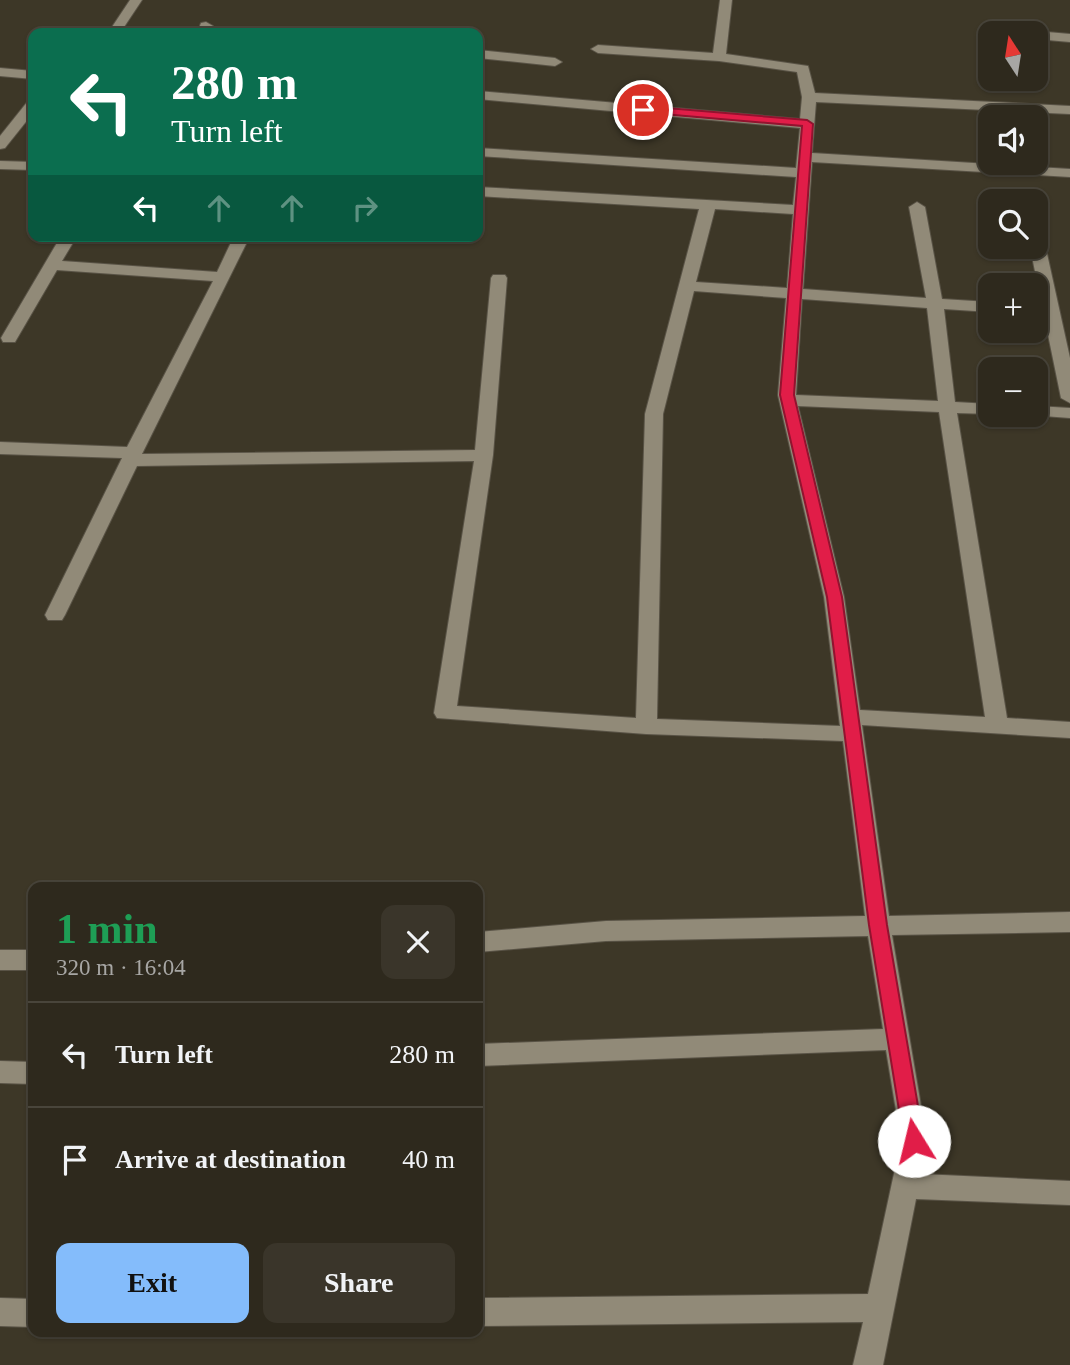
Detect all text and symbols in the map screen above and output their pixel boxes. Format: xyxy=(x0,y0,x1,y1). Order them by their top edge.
north arrow xyxy=(978,21,1048,91)
map controls xyxy=(978,21,1048,427)
text: 280 m xyxy=(171,55,298,110)
icon: left xyxy=(56,56,147,147)
pin xyxy=(613,80,673,140)
icon: arrive xyxy=(624,91,662,129)
button: sound xyxy=(978,105,1048,175)
text: Turn left xyxy=(171,113,283,149)
icon: left xyxy=(127,189,165,227)
icon: ahead xyxy=(200,189,238,227)
icon: ahead xyxy=(273,189,311,227)
icon: right xyxy=(346,189,384,227)
button: search xyxy=(978,189,1048,259)
button: + xyxy=(978,273,1048,343)
button: − xyxy=(978,357,1048,427)
button: close xyxy=(381,905,455,979)
text: 1 min xyxy=(56,906,158,952)
text: 320 m · 16:04 xyxy=(56,955,186,980)
icon: left xyxy=(56,1036,94,1074)
text: Turn left xyxy=(115,1040,213,1069)
text: 280 m xyxy=(389,1040,455,1069)
position arrow xyxy=(877,1104,951,1178)
icon: arrive xyxy=(56,1141,94,1179)
text: Arrive at destination xyxy=(115,1145,346,1174)
text: 40 m xyxy=(402,1145,455,1174)
button: Exit xyxy=(56,1243,249,1323)
button: Share xyxy=(263,1243,455,1323)

